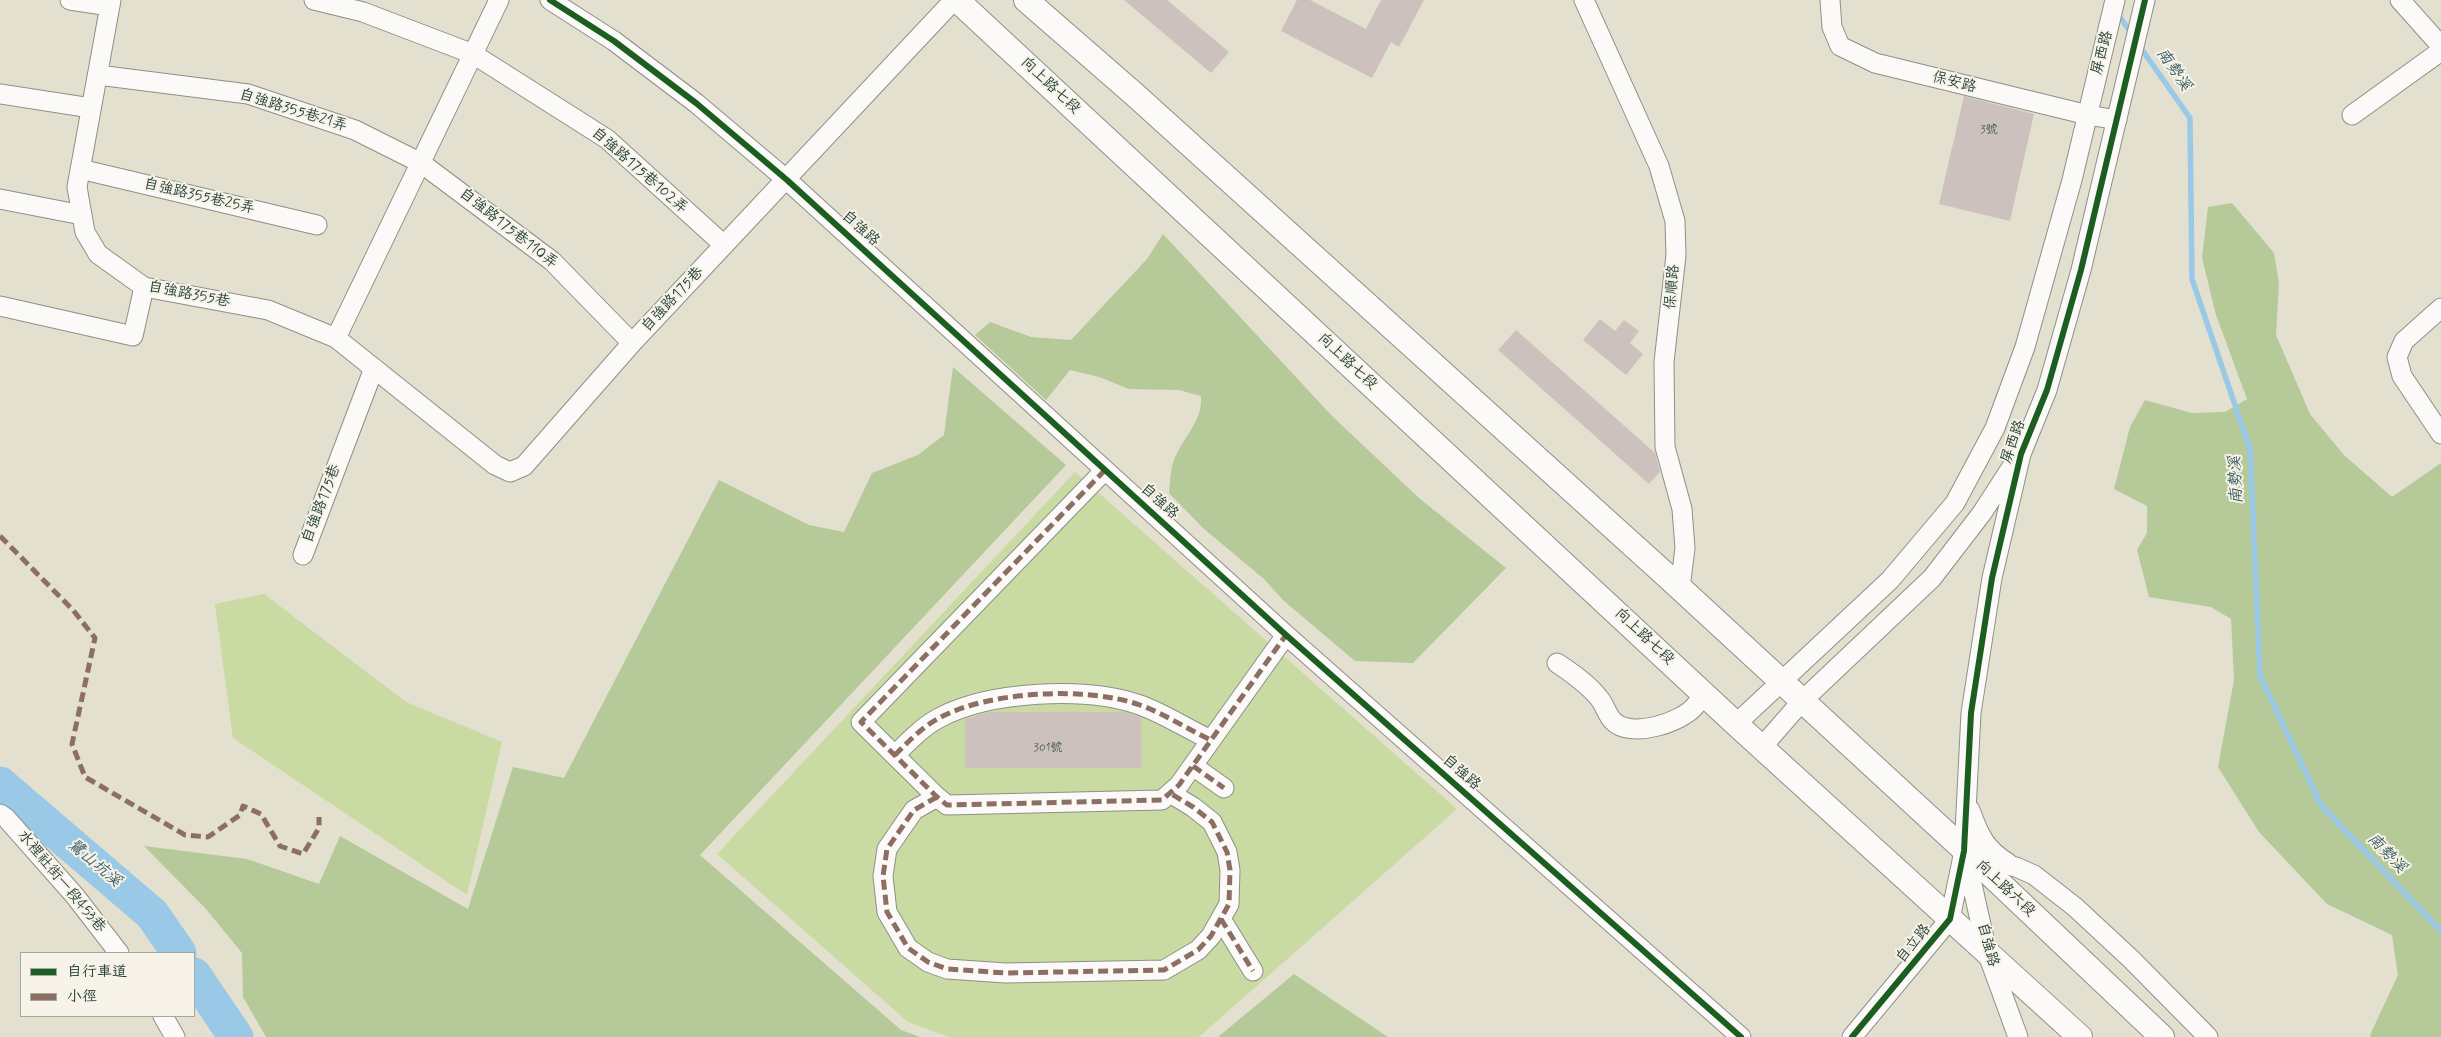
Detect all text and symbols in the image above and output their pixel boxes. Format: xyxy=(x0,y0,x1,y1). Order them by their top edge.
street label: 屏西路 xyxy=(2089,29,2117,77)
water label: 南勢溪 xyxy=(2151,45,2195,95)
street label: 向上路七段 xyxy=(1016,54,1084,118)
street label: 保安路 xyxy=(1930,69,1978,97)
street label: 自強路355巷21弄 xyxy=(237,86,349,136)
house number: 3號 xyxy=(1980,123,1998,137)
street label: 自強路175巷102弄 xyxy=(587,124,691,218)
street label: 自強路355巷25弄 xyxy=(142,175,256,219)
street label: 自強路175巷110弄 xyxy=(455,185,561,273)
street label: 自強路 xyxy=(837,207,883,251)
street label: 自強路175巷 xyxy=(638,264,708,336)
street label: 保順路 xyxy=(1662,264,1684,310)
street label: 自強路355巷 xyxy=(146,278,232,312)
street label: 向上路七段 xyxy=(1313,330,1381,394)
street label: 屏西路 xyxy=(1998,418,2030,466)
water label: 南勢溪 xyxy=(2226,456,2248,504)
street label: 自強路175巷 xyxy=(299,462,345,546)
street label: 自強路 xyxy=(1136,480,1182,524)
street label: 向上路七段 xyxy=(1610,605,1678,669)
house number: 301號 xyxy=(1034,741,1062,755)
street label: 自強路 xyxy=(1438,751,1484,795)
street label: 水裡社街一段453巷 xyxy=(13,827,109,937)
water label: 南勢溪 xyxy=(2362,830,2410,878)
water label: 鷺山坑溪 xyxy=(63,836,125,892)
street label: 向上路六段 xyxy=(1971,857,2039,921)
street label: 自立路 xyxy=(1893,921,1935,967)
street label: 自強路 xyxy=(1972,921,2002,969)
legend xyxy=(20,952,195,1017)
text: 自行車道 xyxy=(67,962,127,982)
text: 小徑 xyxy=(67,987,97,1007)

